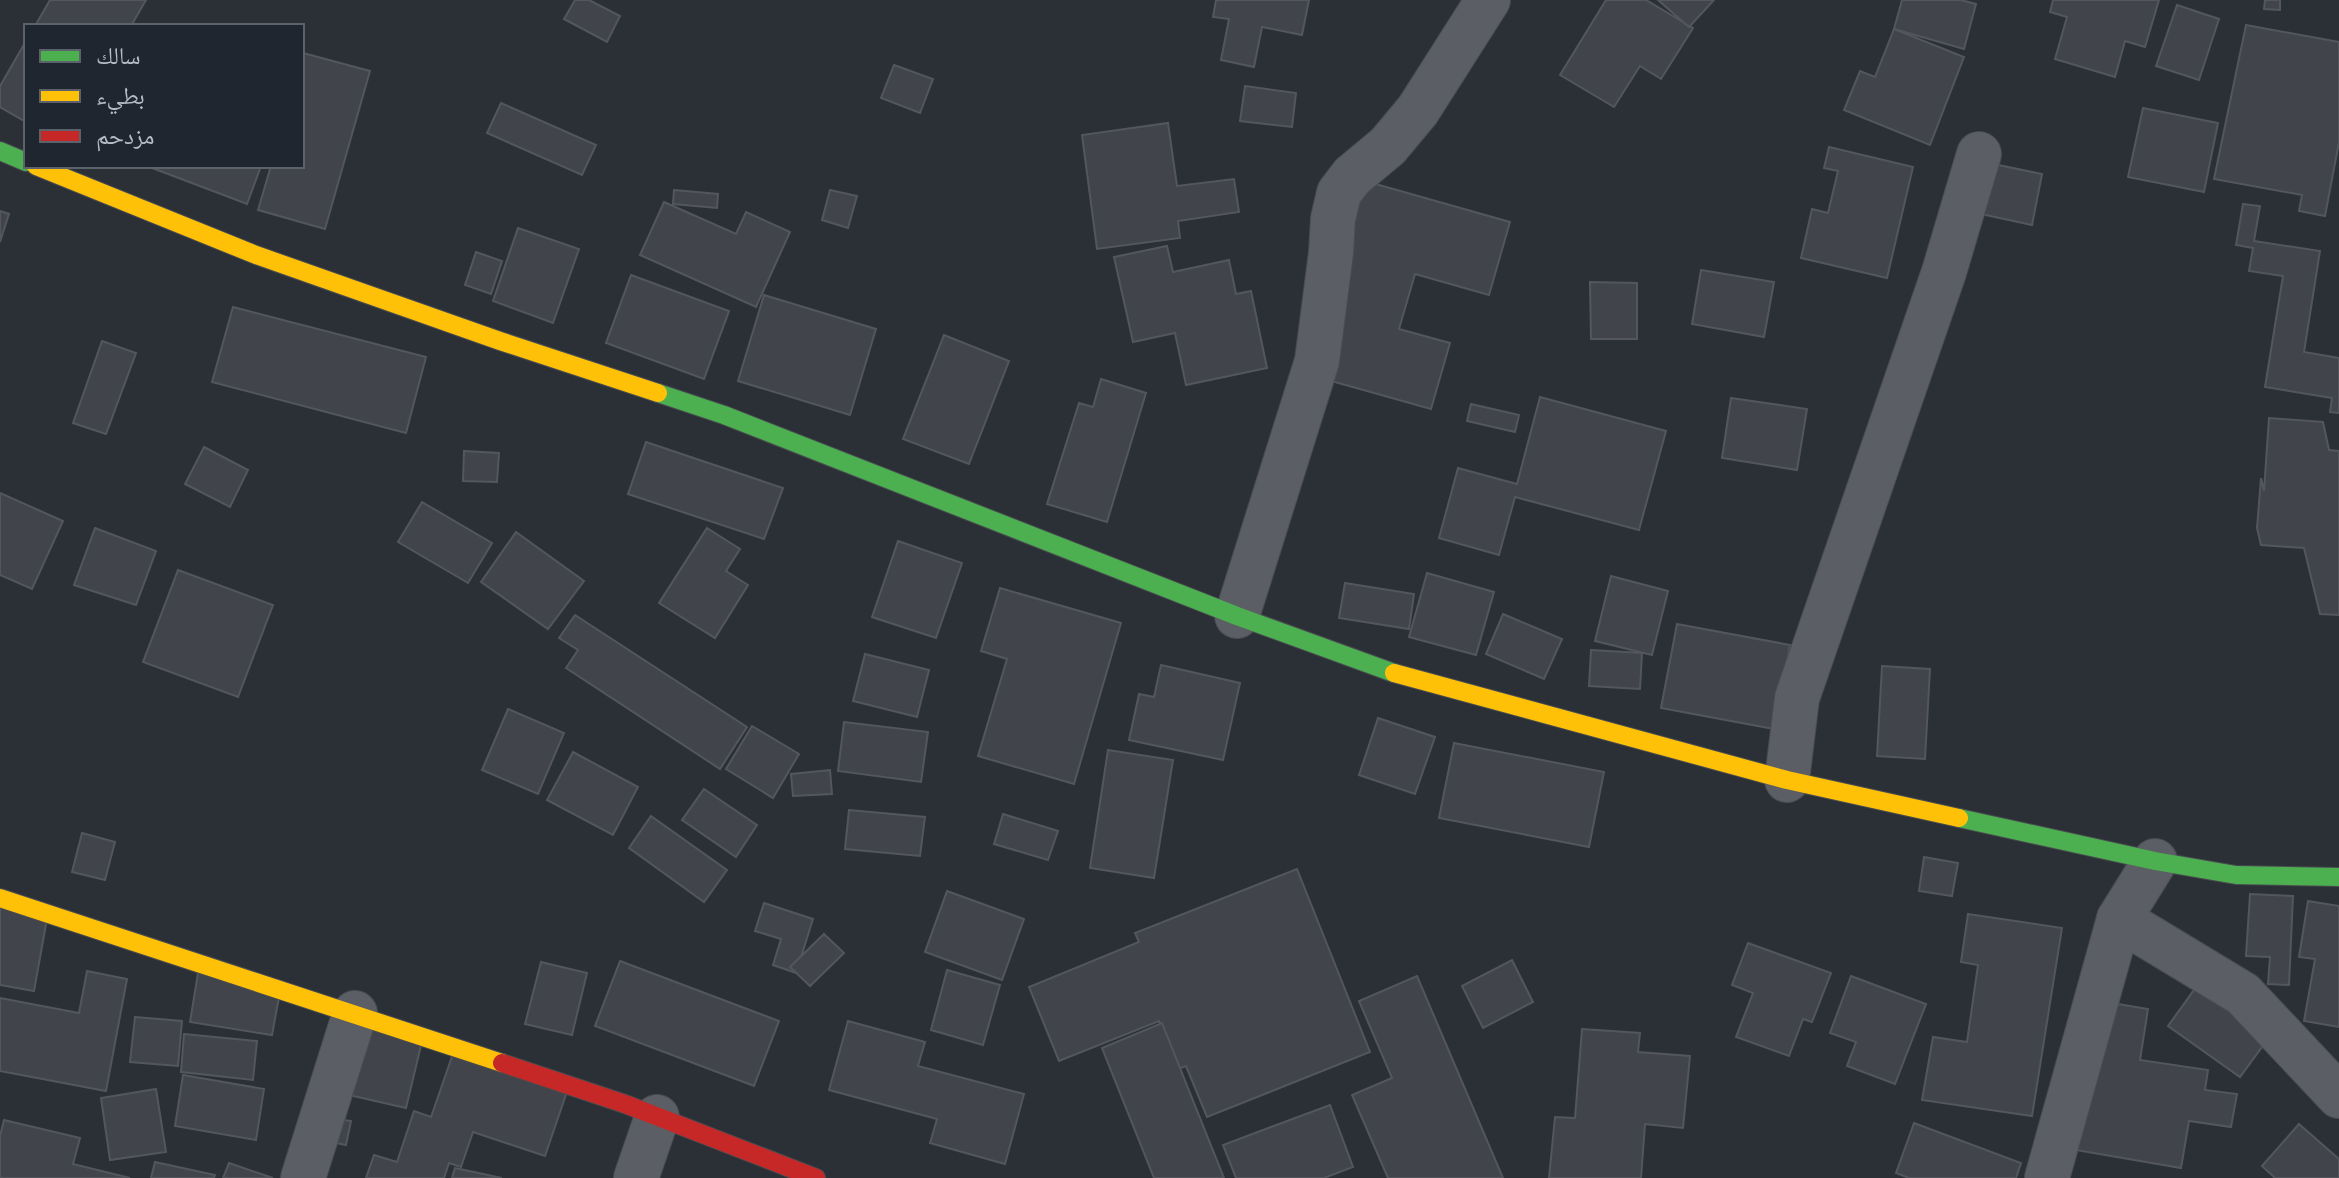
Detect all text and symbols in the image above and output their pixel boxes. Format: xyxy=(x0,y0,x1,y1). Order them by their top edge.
legend xyxy=(24,24,304,168)
text: سالك xyxy=(96,40,141,71)
text: بطيء xyxy=(96,80,145,115)
text: مزدحم xyxy=(96,120,155,152)

